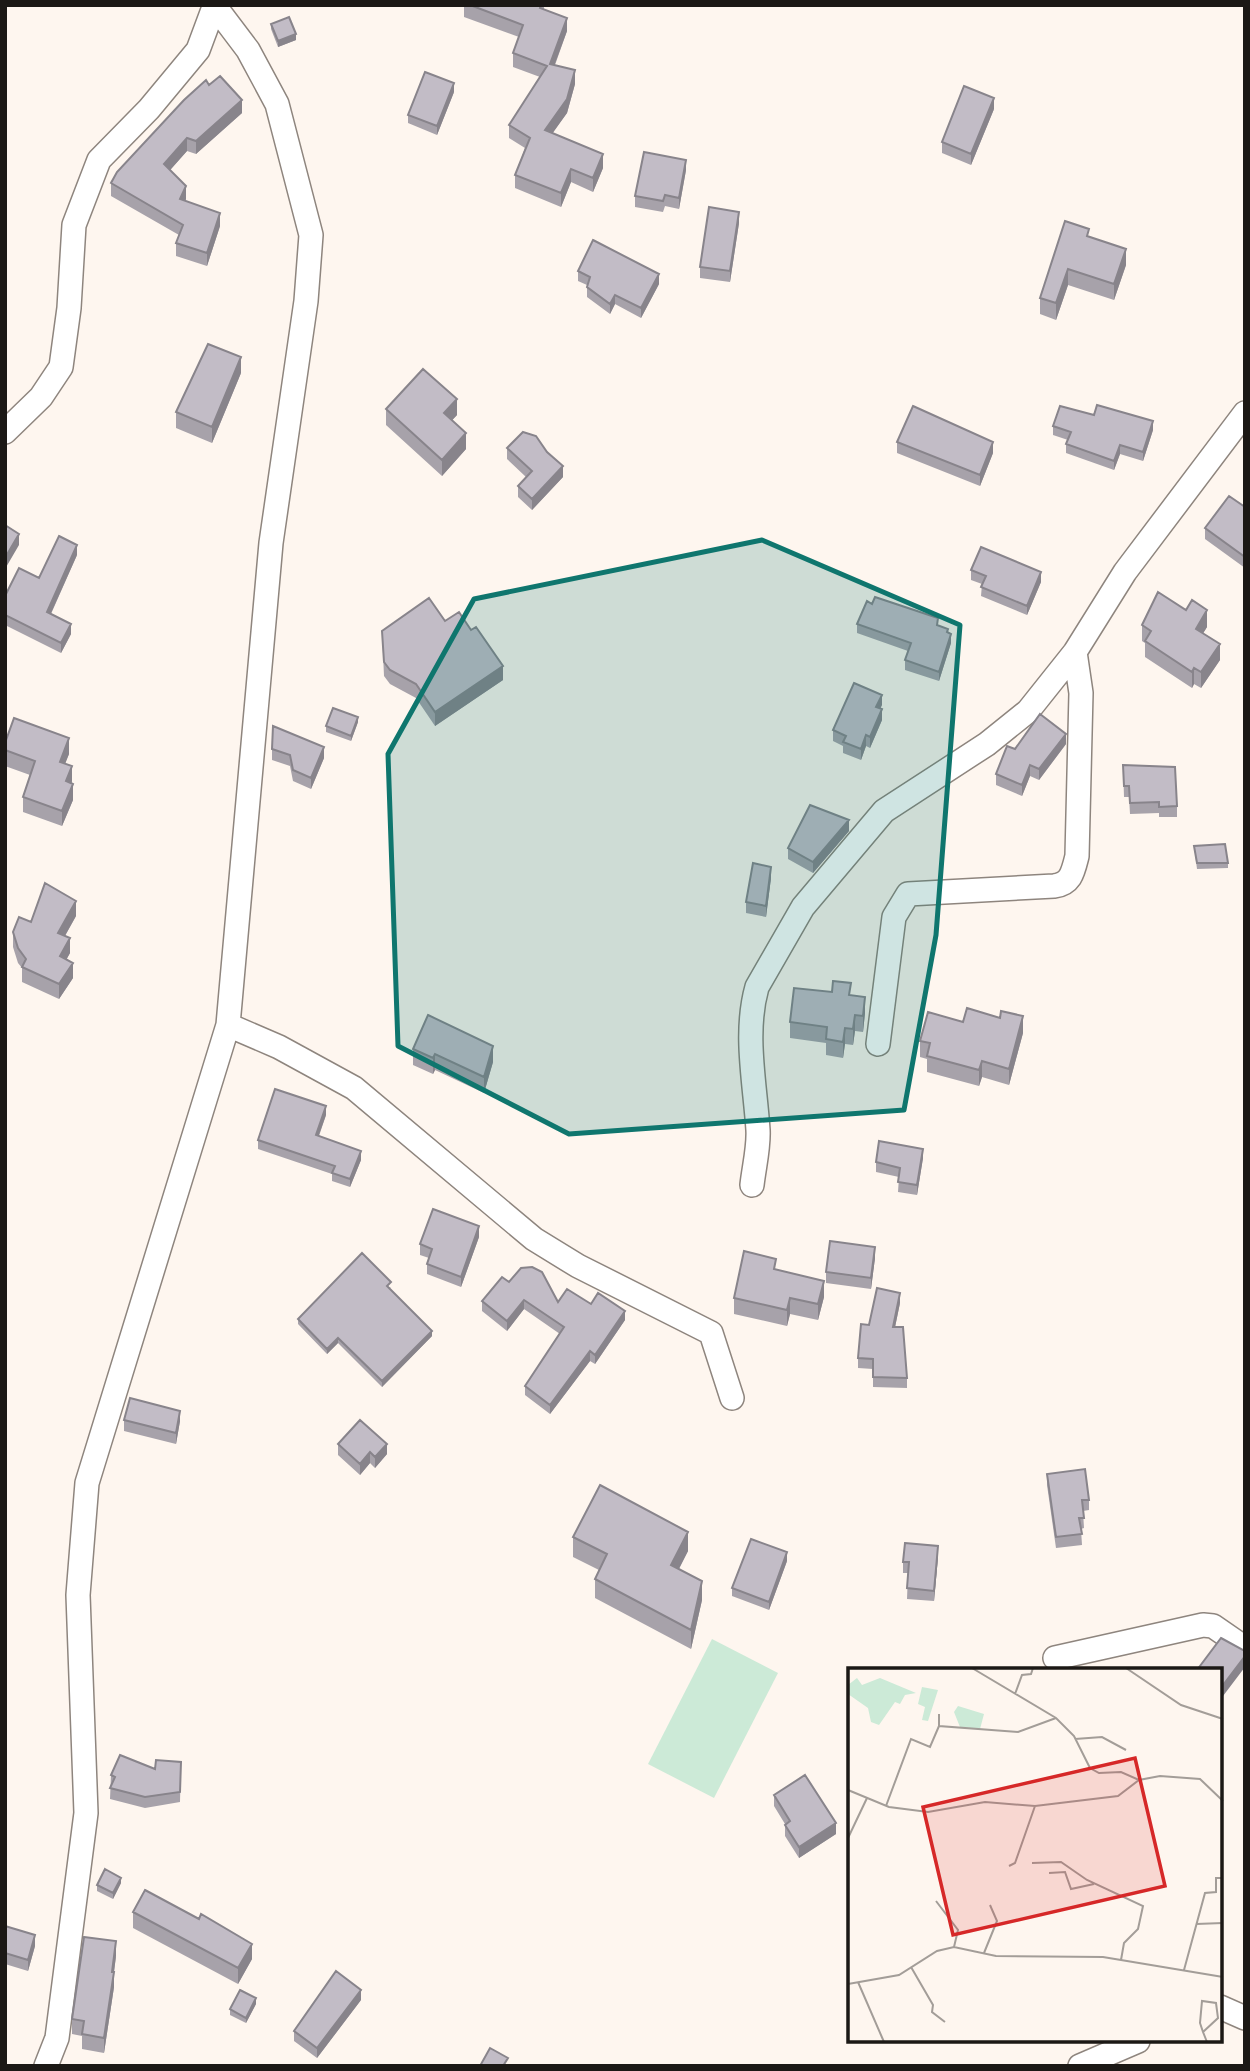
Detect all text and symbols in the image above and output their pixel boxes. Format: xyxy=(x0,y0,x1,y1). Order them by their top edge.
inset map xyxy=(848,1668,1222,2043)

